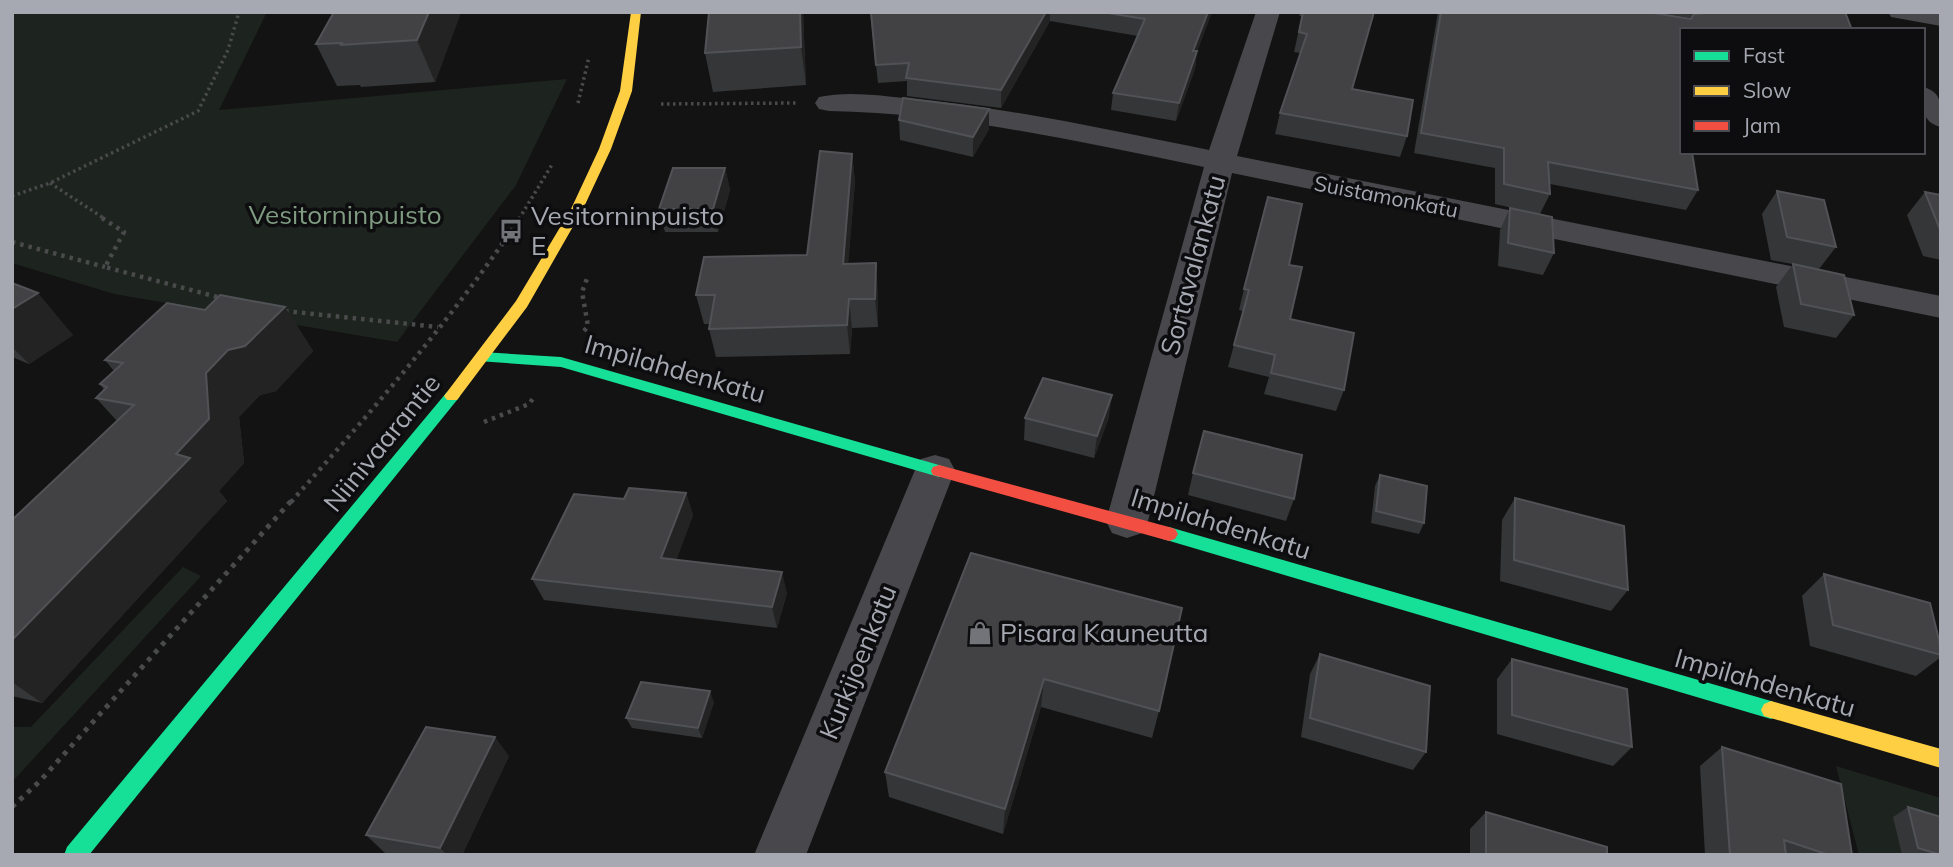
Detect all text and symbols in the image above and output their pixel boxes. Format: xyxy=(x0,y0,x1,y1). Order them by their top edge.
legend xyxy=(1680,28,1925,154)
text: Fast xyxy=(1743,42,1785,68)
text: Slow xyxy=(1743,77,1791,103)
text: Jam xyxy=(1743,112,1781,138)
street label: Suistamonkatu xyxy=(1312,169,1460,223)
street label: Sortavalankatu xyxy=(1153,171,1232,358)
park label: Vesitorninpuisto xyxy=(248,198,442,231)
place label: Vesitorninpuisto E xyxy=(531,199,724,262)
bus stop icon: Vesitorninpuisto E xyxy=(497,217,525,245)
street label: Impilahdenkatu xyxy=(581,327,769,410)
street label: Niinivaarantie xyxy=(316,367,447,518)
street label: Impilahdenkatu xyxy=(1127,481,1315,567)
street label: Kurkijoenkatu xyxy=(812,580,903,744)
place label: Pisara Kauneutta xyxy=(1000,616,1208,649)
shop icon: Pisara Kauneutta xyxy=(966,619,994,647)
street label: Impilahdenkatu xyxy=(1671,641,1859,724)

